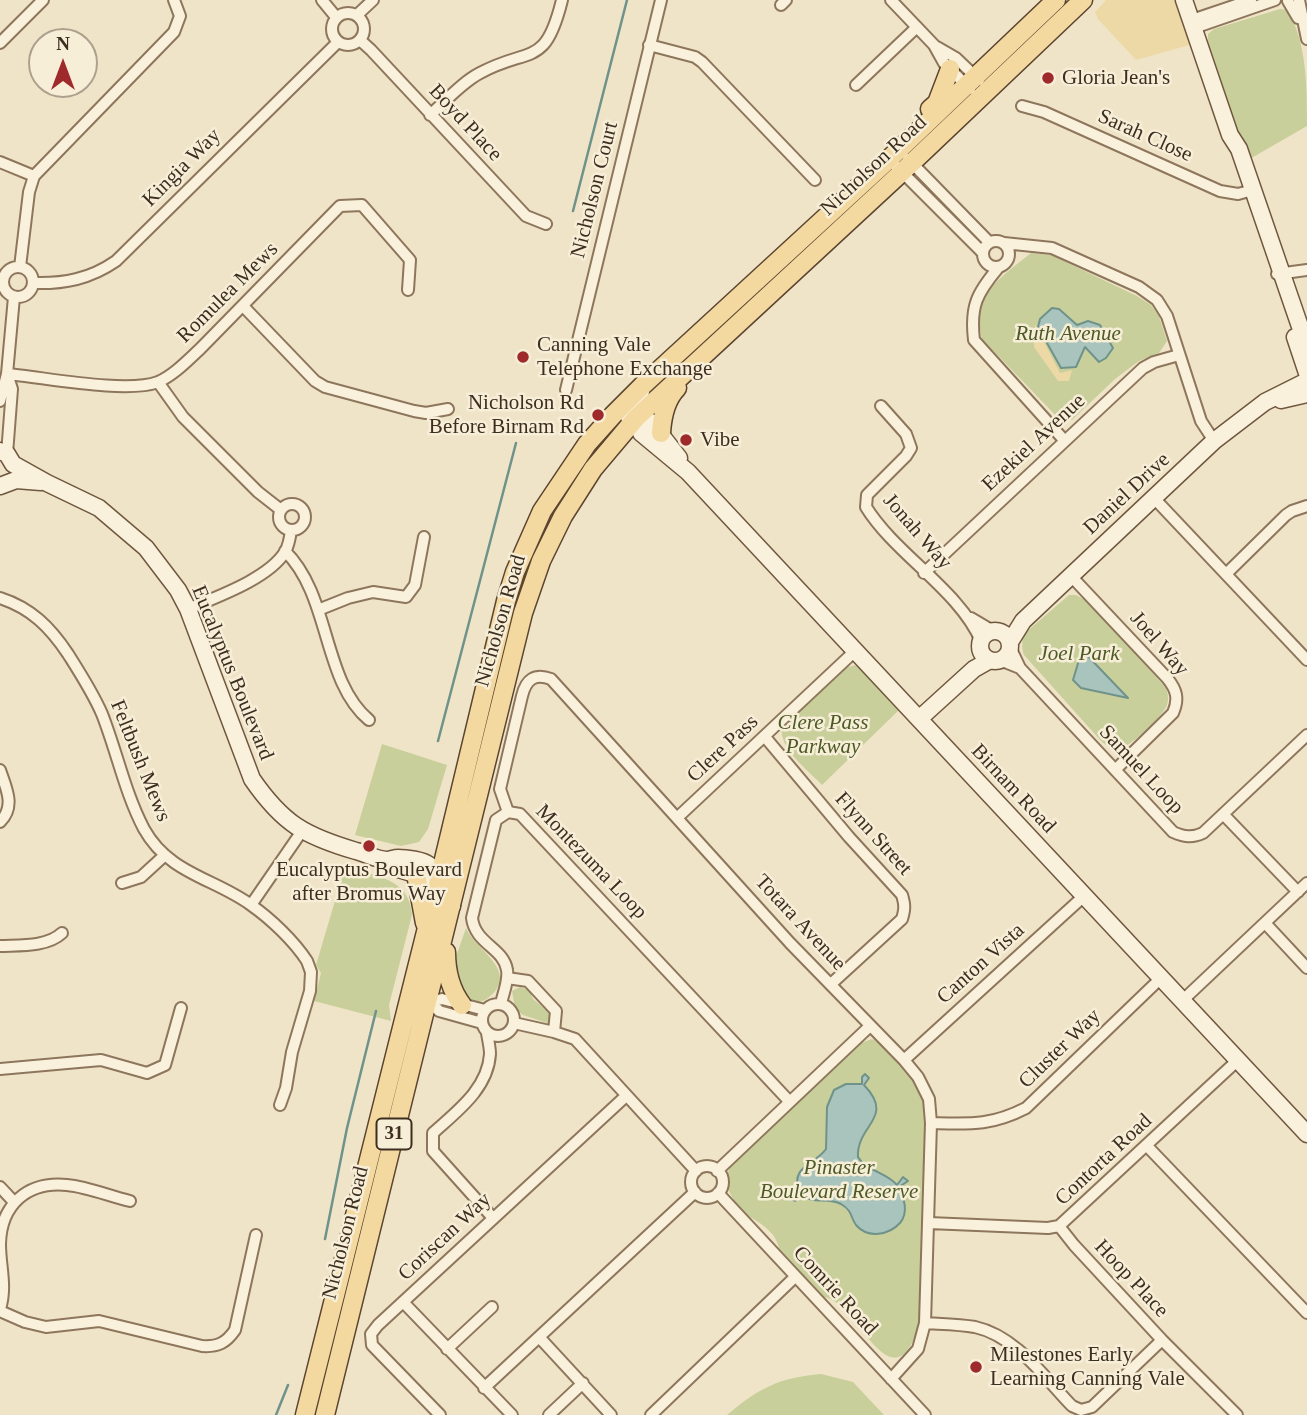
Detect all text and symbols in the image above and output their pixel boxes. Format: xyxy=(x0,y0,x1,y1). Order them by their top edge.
north arrow xyxy=(28,28,98,98)
text: N xyxy=(56,33,70,54)
place label: Gloria Jean's xyxy=(1062,65,1170,91)
marker: Gloria Jean's xyxy=(1040,70,1056,86)
street label: Boyd Place xyxy=(423,79,507,167)
street label: Sarah Close xyxy=(1094,104,1196,168)
street label: Nicholson Road xyxy=(816,110,932,222)
street label: Nicholson Court xyxy=(566,119,624,261)
street label: Kingia Way xyxy=(138,124,226,212)
street label: Romulea Mews xyxy=(172,237,284,349)
park label: Ruth Avenue xyxy=(1015,321,1121,347)
place label: Canning Vale Telephone Exchange xyxy=(537,332,712,382)
marker: Canning Vale Telephone Exchange xyxy=(515,349,531,365)
street label: Ezekiel Avenue xyxy=(977,389,1091,497)
place label: Nicholson Rd Before Birnam Rd xyxy=(429,390,584,440)
marker: Nicholson Rd Before Birnam Rd xyxy=(590,407,606,423)
place label: Vibe xyxy=(700,427,740,453)
marker: Vibe xyxy=(678,432,694,448)
street label: Daniel Drive xyxy=(1079,448,1175,540)
street label: Jonah Way xyxy=(877,489,957,575)
street label: Nicholson Road xyxy=(470,552,532,690)
street label: Eucalyptus Boulevard xyxy=(185,582,279,764)
street label: Joel Way xyxy=(1124,607,1194,681)
park label: Joel Park xyxy=(1038,641,1120,667)
street label: Feltbush Mews xyxy=(104,697,176,825)
street label: Clere Pass xyxy=(682,710,764,788)
park label: Clere Pass Parkway xyxy=(778,710,868,760)
street label: Samuel Loop xyxy=(1093,720,1189,820)
street label: Birnam Road xyxy=(965,739,1061,839)
street label: Flynn Street xyxy=(829,787,917,881)
street label: Montezuma Loop xyxy=(530,799,652,925)
marker: Eucalyptus Boulevard after Bromus Way xyxy=(361,838,377,854)
place label: Eucalyptus Boulevard after Bromus Way xyxy=(276,857,462,907)
street label: Totara Avenue xyxy=(749,870,851,976)
street label: Canton Vista xyxy=(932,918,1030,1010)
street label: Cluster Way xyxy=(1014,1004,1106,1094)
street label: Contorta Road xyxy=(1050,1109,1158,1211)
road number: 31 xyxy=(376,1118,412,1150)
park label: Pinaster Boulevard Reserve xyxy=(760,1155,918,1205)
street label: Nicholson Road xyxy=(317,1164,375,1302)
street label: Coriscan Way xyxy=(393,1188,497,1286)
street label: Hoop Place xyxy=(1089,1235,1173,1323)
street label: Comrie Road xyxy=(787,1241,883,1341)
place label: Milestones Early Learning Canning Vale xyxy=(990,1342,1185,1392)
marker: Milestones Early Learning Canning Vale xyxy=(968,1359,984,1375)

